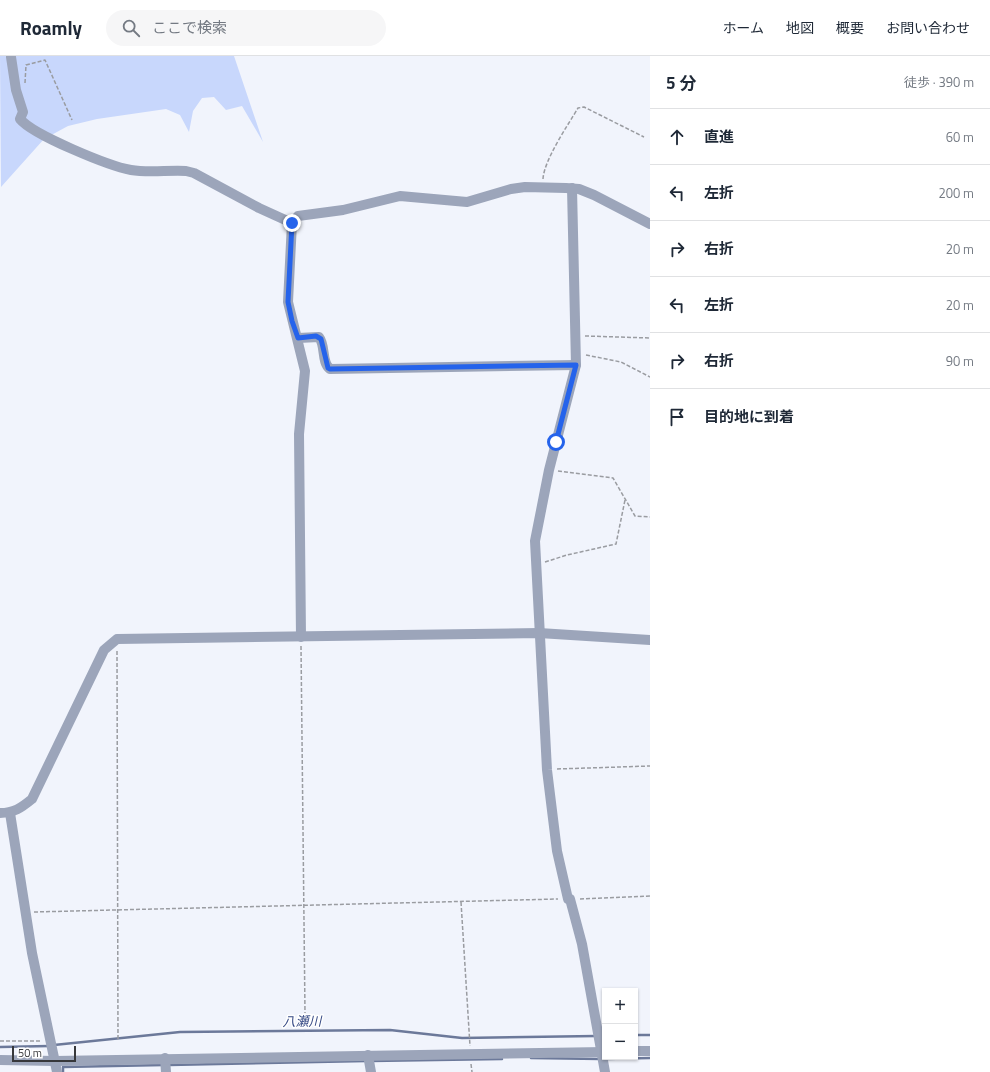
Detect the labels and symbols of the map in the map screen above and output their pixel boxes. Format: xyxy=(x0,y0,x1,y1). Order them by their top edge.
route end xyxy=(283,214,301,232)
route start xyxy=(547,433,565,451)
water label: 八瀬川 xyxy=(282,1011,324,1031)
scale bar xyxy=(12,1044,76,1063)

